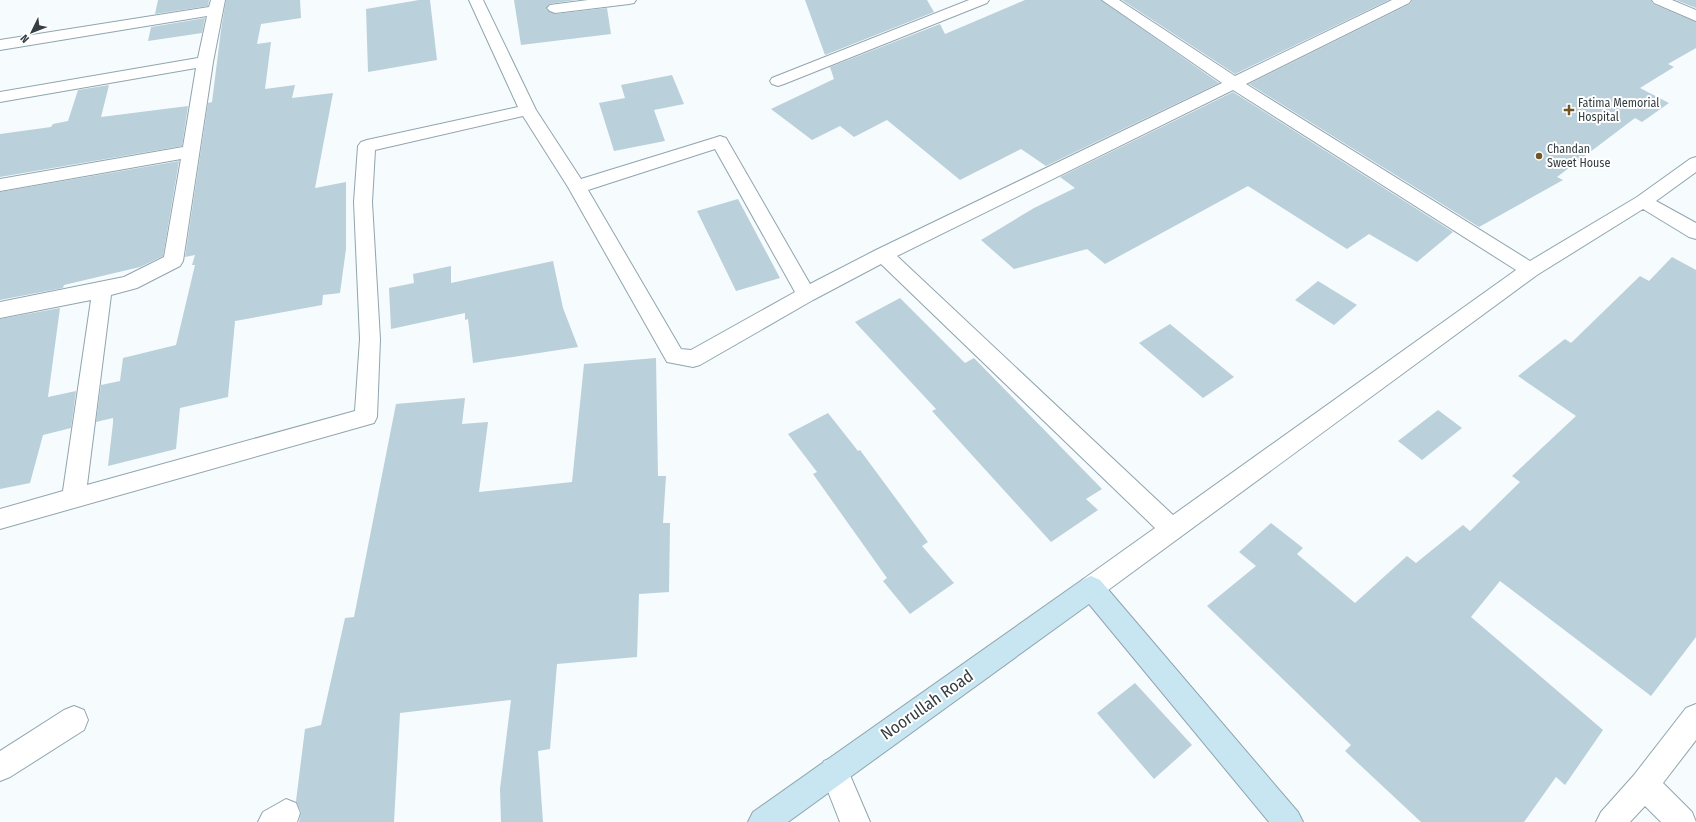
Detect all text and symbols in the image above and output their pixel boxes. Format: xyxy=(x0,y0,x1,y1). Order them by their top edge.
north arrow xyxy=(12,12,52,52)
text: N xyxy=(18,32,32,45)
place label: Fatima Memorial Hospital xyxy=(1578,96,1659,124)
marker: Fatima Memorial Hospital xyxy=(1563,104,1575,116)
place label: Chandan Sweet House xyxy=(1547,142,1610,170)
marker: Chandan Sweet House xyxy=(1534,151,1544,161)
street label: Noorullah Road xyxy=(877,665,977,745)

